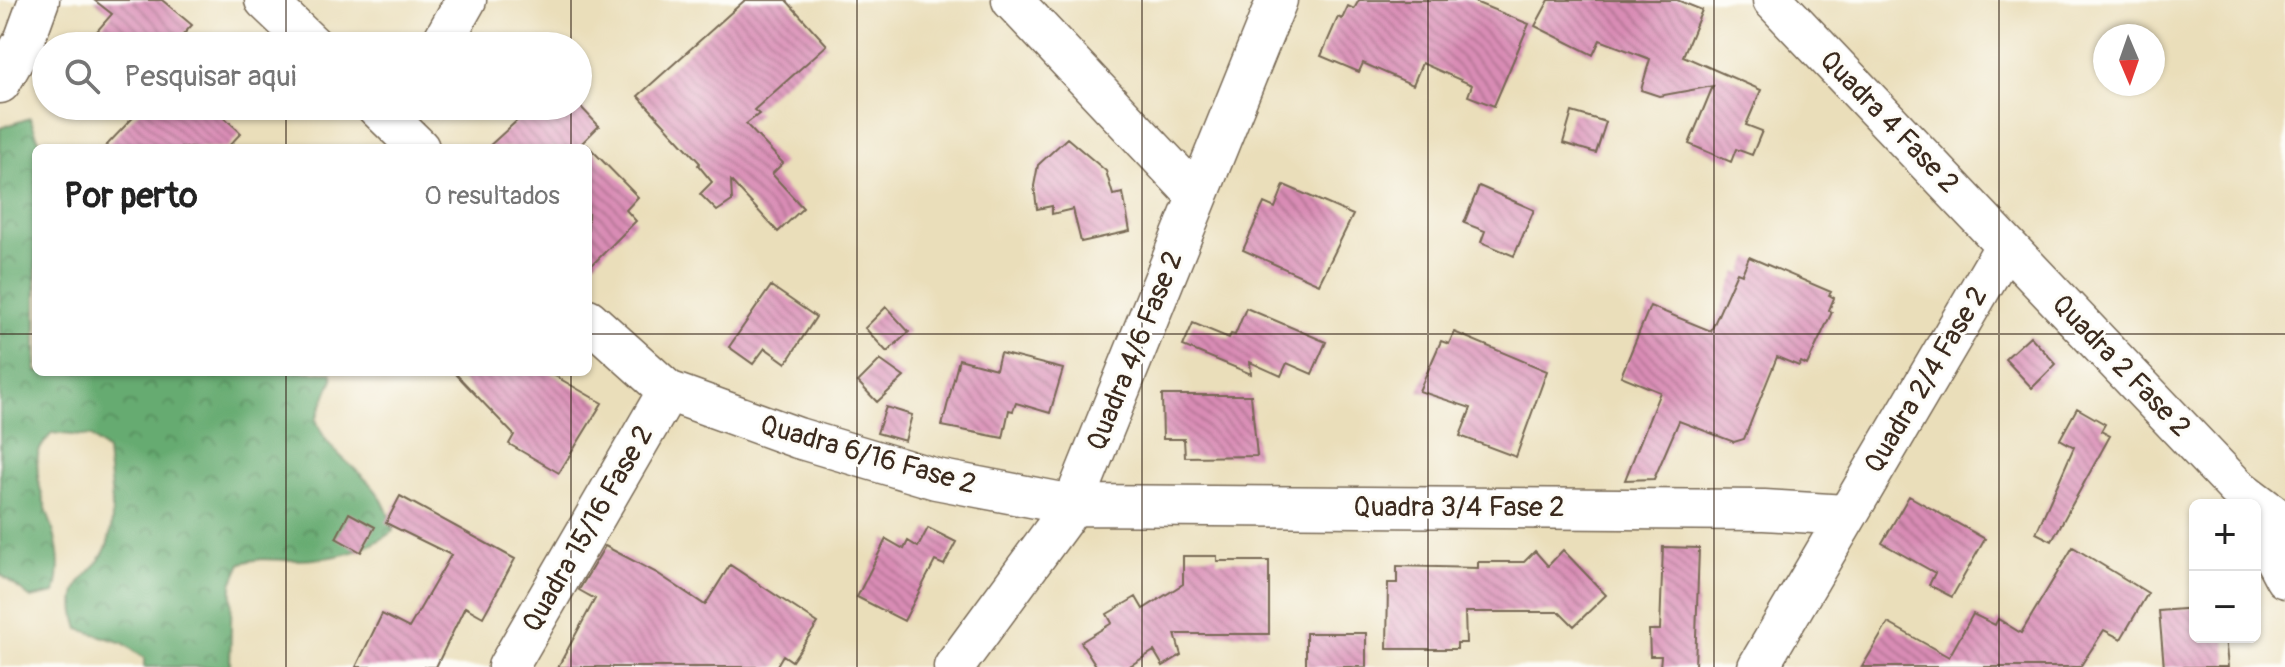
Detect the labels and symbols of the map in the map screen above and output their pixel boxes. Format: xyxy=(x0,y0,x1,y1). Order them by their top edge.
north arrow xyxy=(2093,24,2165,96)
street label: Quadra 4 Fase 2 xyxy=(1812,43,1966,201)
street label: Quadra 4/6 Fase 2 xyxy=(1079,246,1191,456)
street label: Quadra 2/4 Fase 2 xyxy=(1857,280,1995,480)
street label: Quadra 2 Fase 2 xyxy=(2044,287,2198,445)
street label: Quadra 6/16 Fase 2 xyxy=(756,407,980,503)
street label: Quadra 15/16 Fase 2 xyxy=(515,419,661,639)
street label: Quadra 3/4 Fase 2 xyxy=(1353,490,1565,525)

